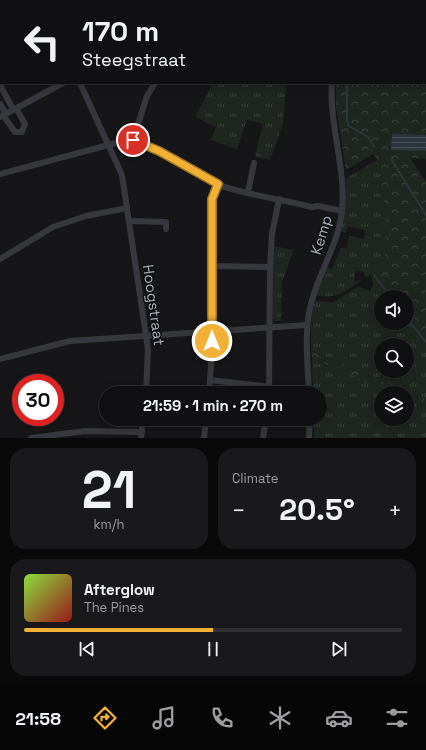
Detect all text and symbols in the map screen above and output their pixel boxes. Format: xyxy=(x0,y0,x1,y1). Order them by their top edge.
text: 170 m xyxy=(82,13,159,49)
icon: left xyxy=(16,16,68,68)
text: Steegstraat xyxy=(82,48,186,71)
pin xyxy=(116,123,150,157)
icon: arrive xyxy=(122,129,144,151)
street label: Kemp xyxy=(306,213,336,257)
street label: Hoogstraat xyxy=(139,263,169,347)
map controls xyxy=(374,290,414,426)
button: sound xyxy=(374,290,414,330)
position arrow xyxy=(191,320,233,362)
button: search xyxy=(374,338,414,378)
speed limit sign: 30 xyxy=(12,374,64,426)
button: layers xyxy=(374,386,414,426)
text: 21:59 · 1 min · 270 m xyxy=(143,396,283,415)
text: 21 xyxy=(82,457,136,523)
text: Climate xyxy=(232,470,278,487)
text: 20.5° xyxy=(279,490,355,529)
text: − xyxy=(232,496,246,524)
text: + xyxy=(388,496,402,524)
text: km/h xyxy=(94,516,124,533)
text: Afterglow xyxy=(84,580,155,599)
text: The Pines xyxy=(84,599,144,616)
icon: previous xyxy=(76,638,98,660)
icon: pause xyxy=(202,638,224,660)
icon: next xyxy=(328,638,350,660)
icon: directions xyxy=(91,704,119,732)
icon: music xyxy=(150,704,178,732)
icon: phone xyxy=(208,704,236,732)
icon: climate xyxy=(266,704,294,732)
icon: car xyxy=(325,704,353,732)
icon: filters xyxy=(383,704,411,732)
text: 21:58 xyxy=(15,707,61,730)

